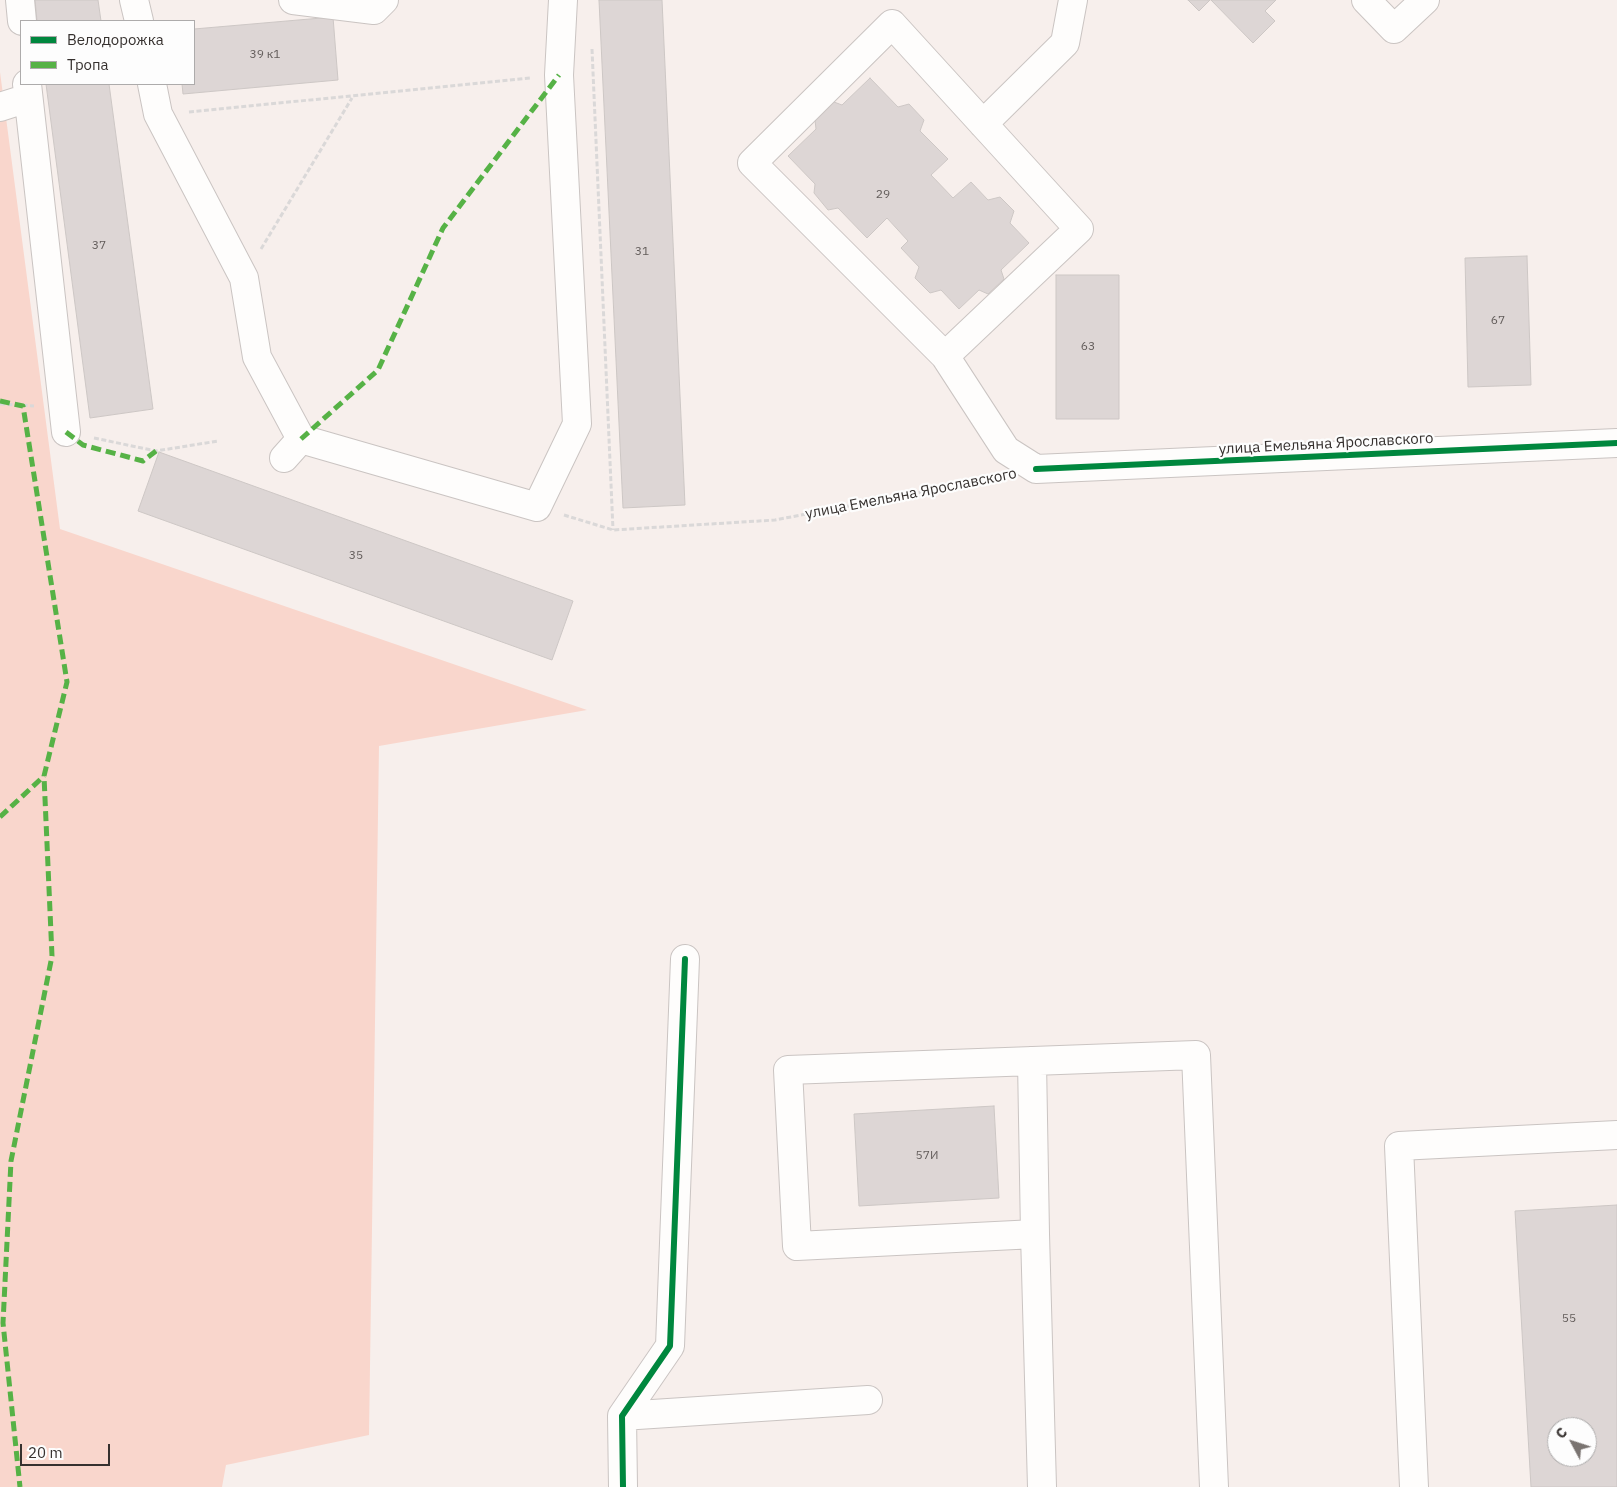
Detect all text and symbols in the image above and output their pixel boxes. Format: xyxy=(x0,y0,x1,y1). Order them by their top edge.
legend xyxy=(20,20,195,85)
text: Велодорожка xyxy=(67,30,164,49)
house number: 39 к1 xyxy=(249,48,281,62)
text: Тропа xyxy=(67,55,109,74)
house number: 29 xyxy=(876,188,890,202)
house number: 37 xyxy=(92,239,106,253)
house number: 31 xyxy=(635,245,649,259)
house number: 67 xyxy=(1491,314,1505,328)
house number: 63 xyxy=(1081,340,1095,354)
street label: улица Емельяна Ярославского xyxy=(1218,429,1434,459)
street label: улица Емельяна Ярославского xyxy=(804,465,1018,523)
house number: 35 xyxy=(349,549,363,563)
house number: 57И xyxy=(916,1149,938,1163)
house number: 55 xyxy=(1562,1312,1576,1326)
north arrow xyxy=(1547,1417,1597,1467)
text: С xyxy=(1551,1424,1571,1442)
scale bar xyxy=(22,1434,112,1466)
text: 20 m xyxy=(28,1443,63,1462)

